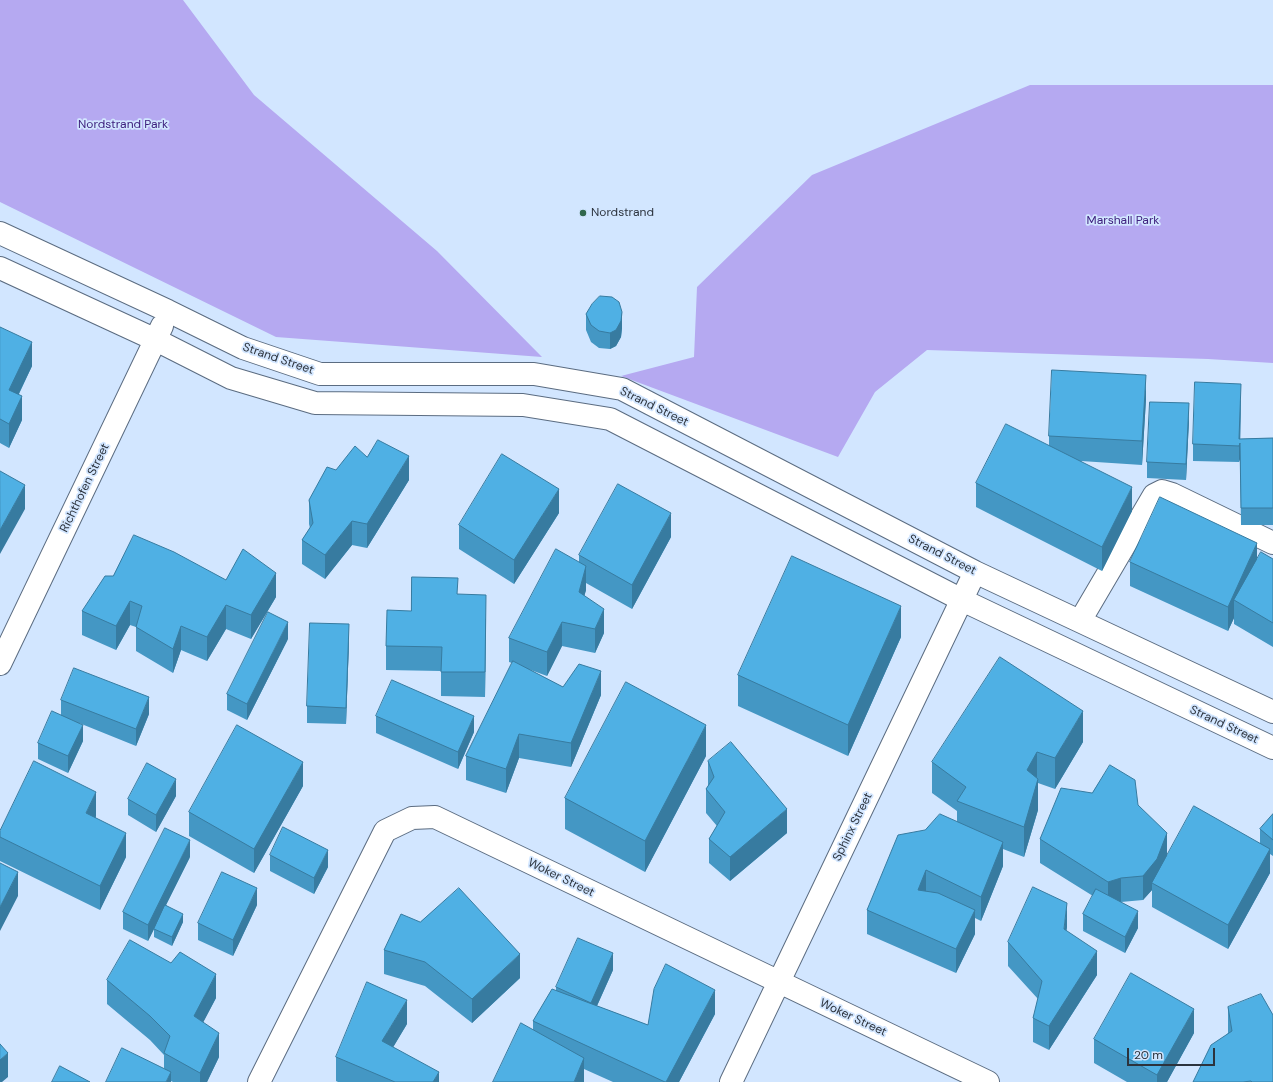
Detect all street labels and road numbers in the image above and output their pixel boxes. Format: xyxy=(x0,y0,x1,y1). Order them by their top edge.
street label: Strand Street xyxy=(241,340,315,378)
street label: Strand Street xyxy=(617,384,691,430)
street label: Richthofen Street xyxy=(57,441,113,535)
street label: Strand Street xyxy=(906,532,978,578)
street label: Strand Street xyxy=(1187,703,1261,747)
street label: Sphinx Street xyxy=(830,790,876,864)
street label: Woker Street xyxy=(525,856,597,900)
street label: Woker Street xyxy=(817,996,889,1040)

